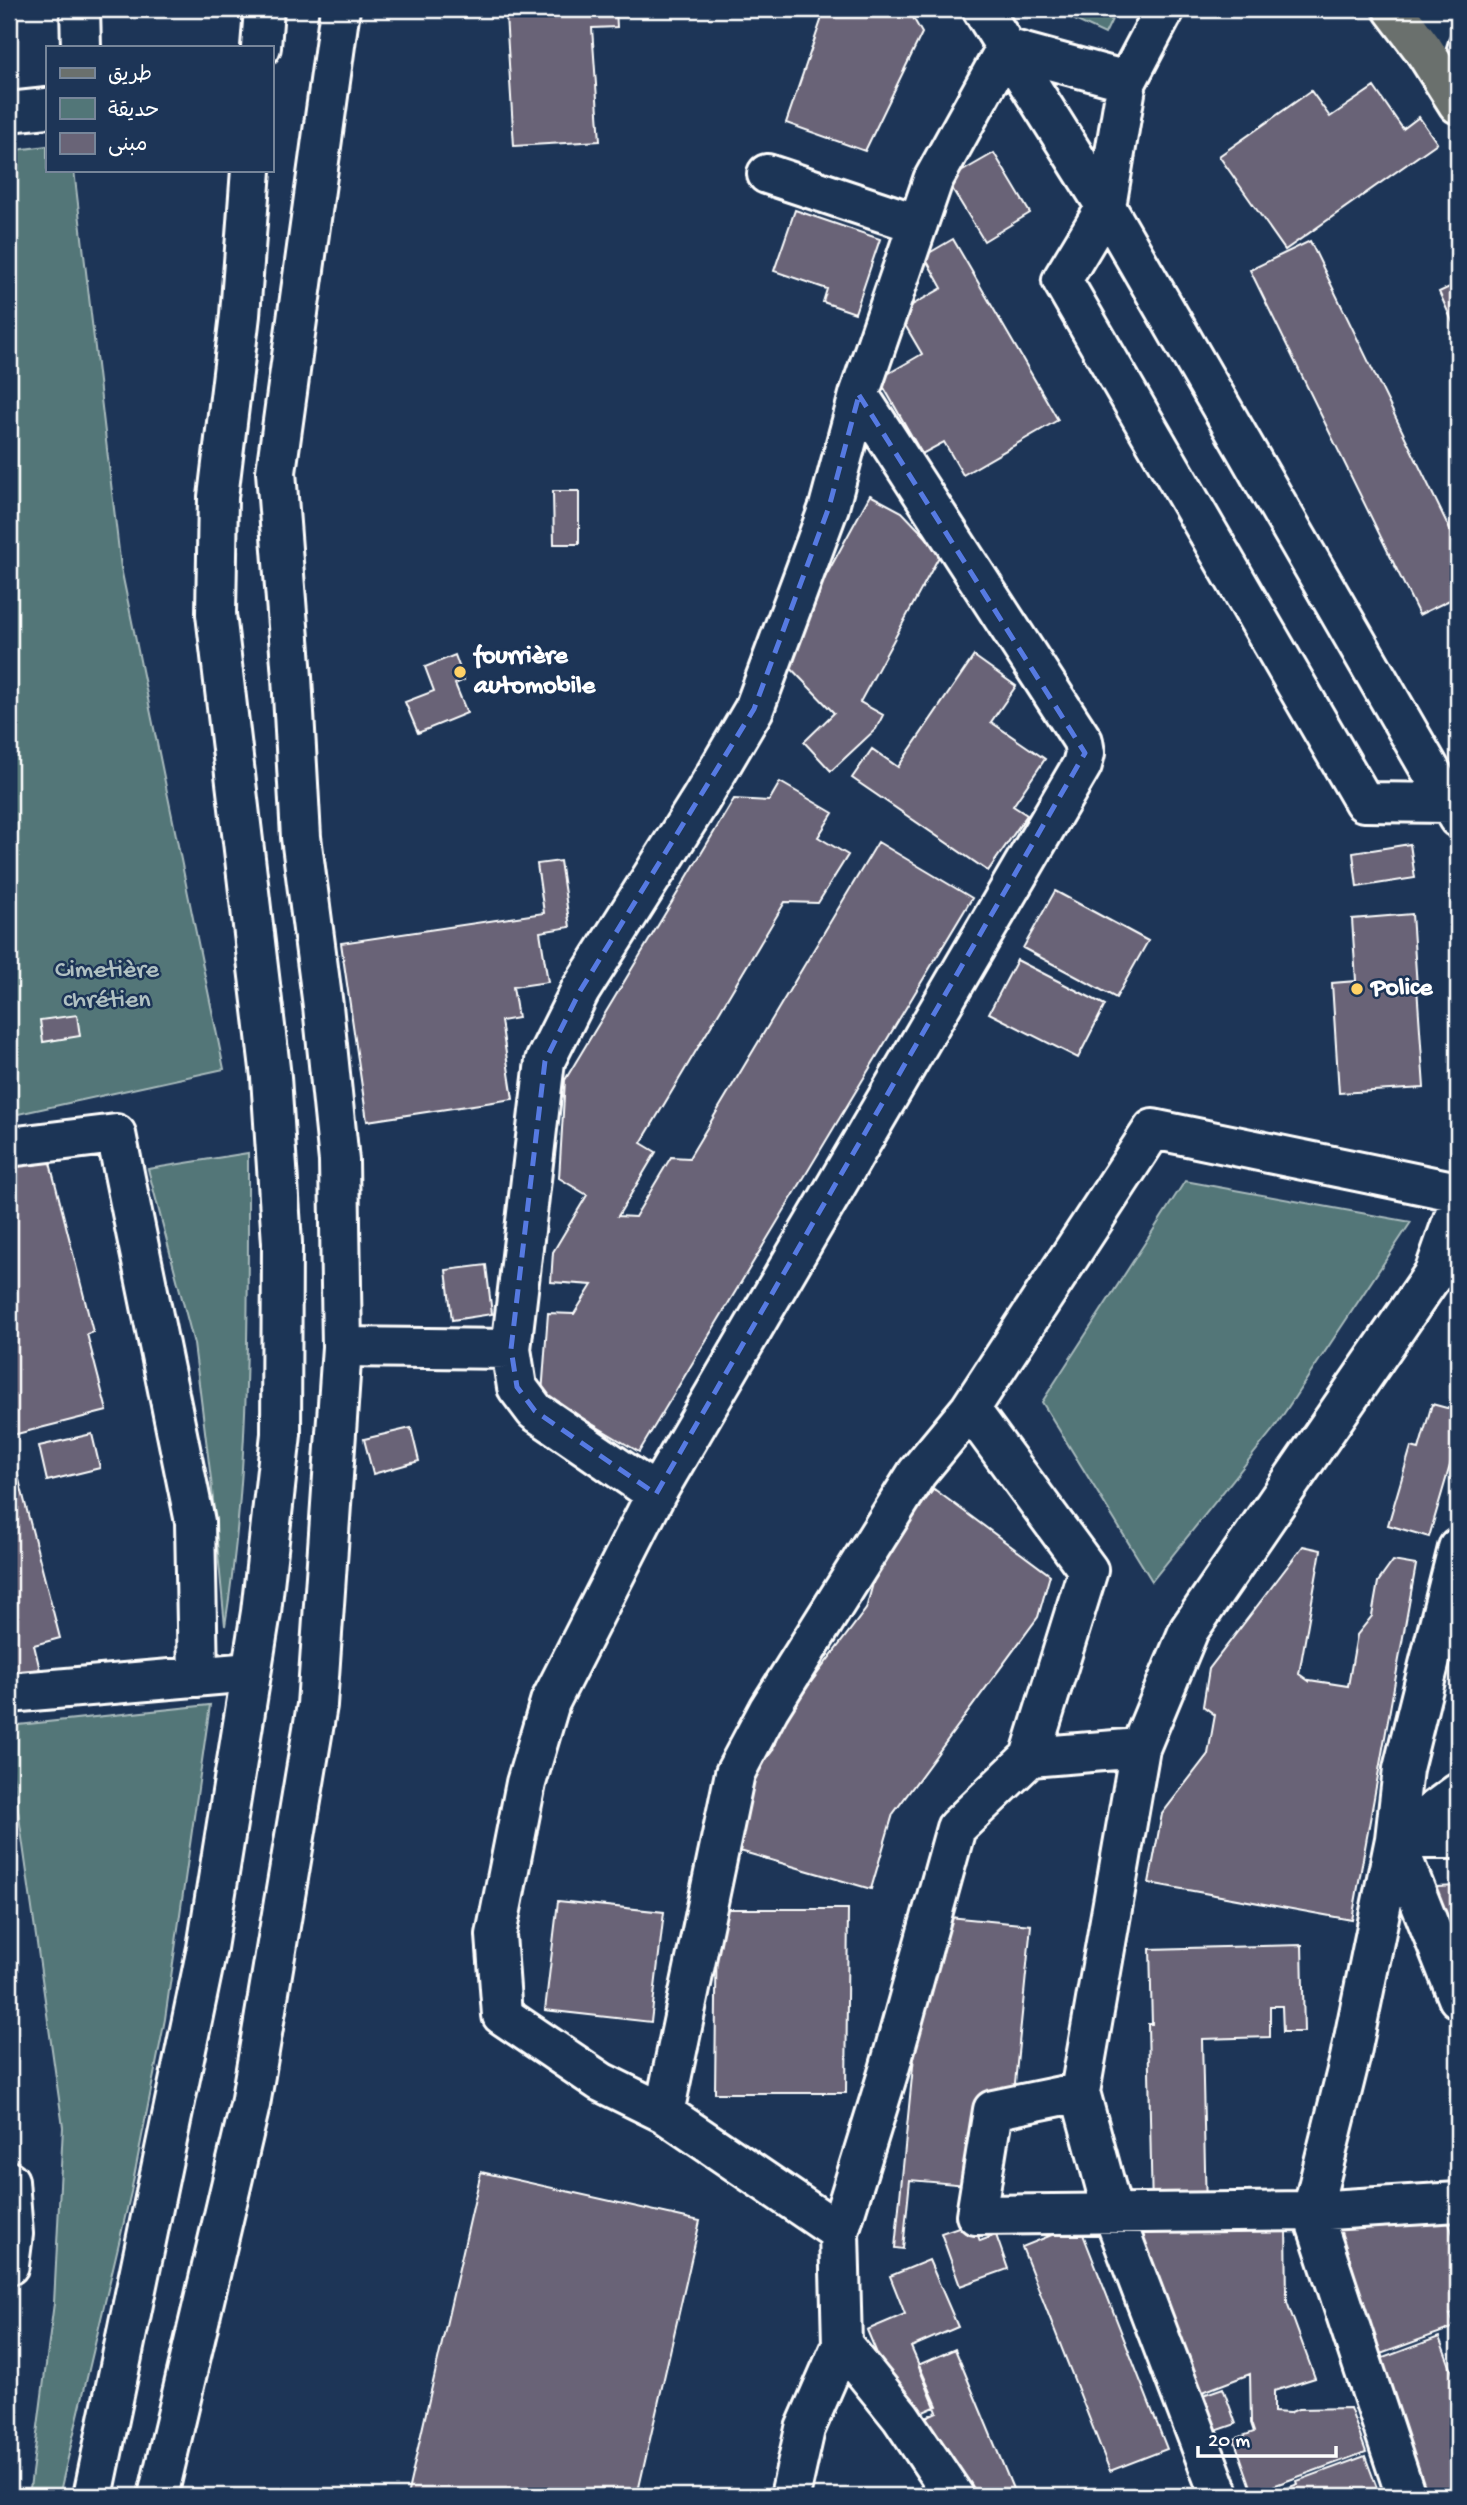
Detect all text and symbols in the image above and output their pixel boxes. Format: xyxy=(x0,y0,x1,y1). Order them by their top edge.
legend xyxy=(46,46,273,172)
text: طريق xyxy=(108,64,152,89)
text: حديقة xyxy=(108,100,159,125)
text: مبنى xyxy=(108,134,147,159)
place label: fourrière automobile xyxy=(472,642,597,703)
marker: fourrière automobile xyxy=(452,664,468,680)
park label: Cimetière chrétien xyxy=(55,956,160,1017)
place label: Police xyxy=(1369,974,1434,1005)
marker: Police xyxy=(1349,981,1365,997)
scale bar xyxy=(1198,2414,1336,2458)
text: 20 m xyxy=(1208,2430,1250,2455)

